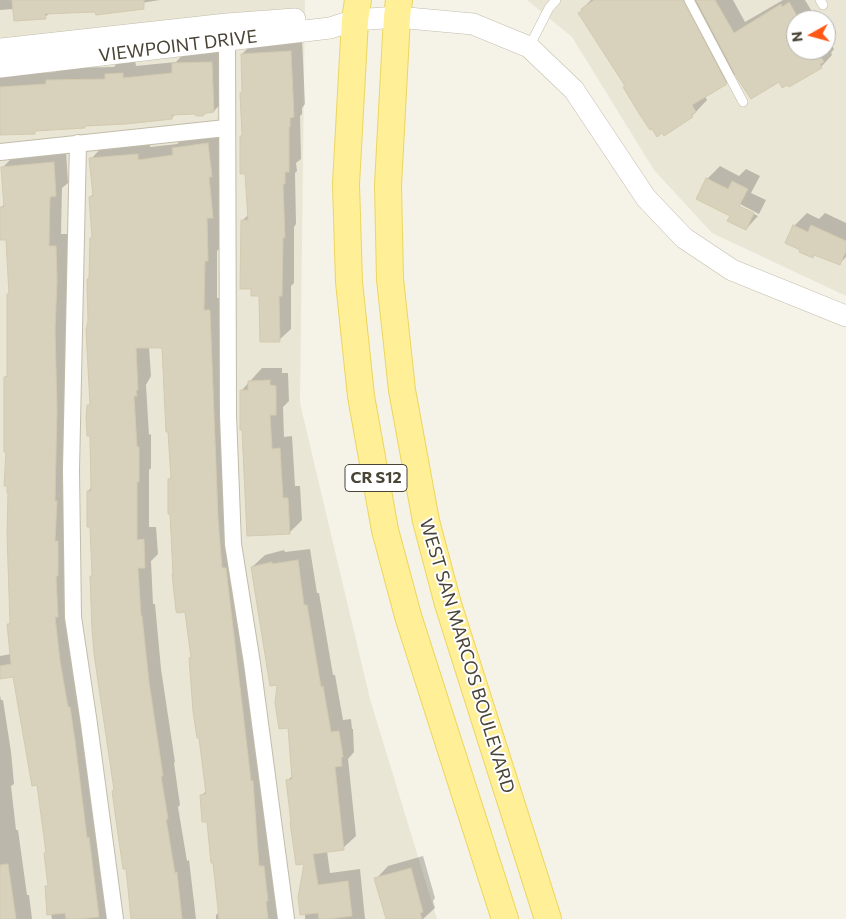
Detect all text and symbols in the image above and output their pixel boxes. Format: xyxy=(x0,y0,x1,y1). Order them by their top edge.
north arrow xyxy=(786,10,836,60)
street label: VIEWPOINT DRIVE xyxy=(98,26,258,66)
text: N xyxy=(788,31,806,43)
road number: CR S12 xyxy=(345,464,407,492)
street label: WEST SAN MARCOS BOULEVARD xyxy=(415,516,519,796)

